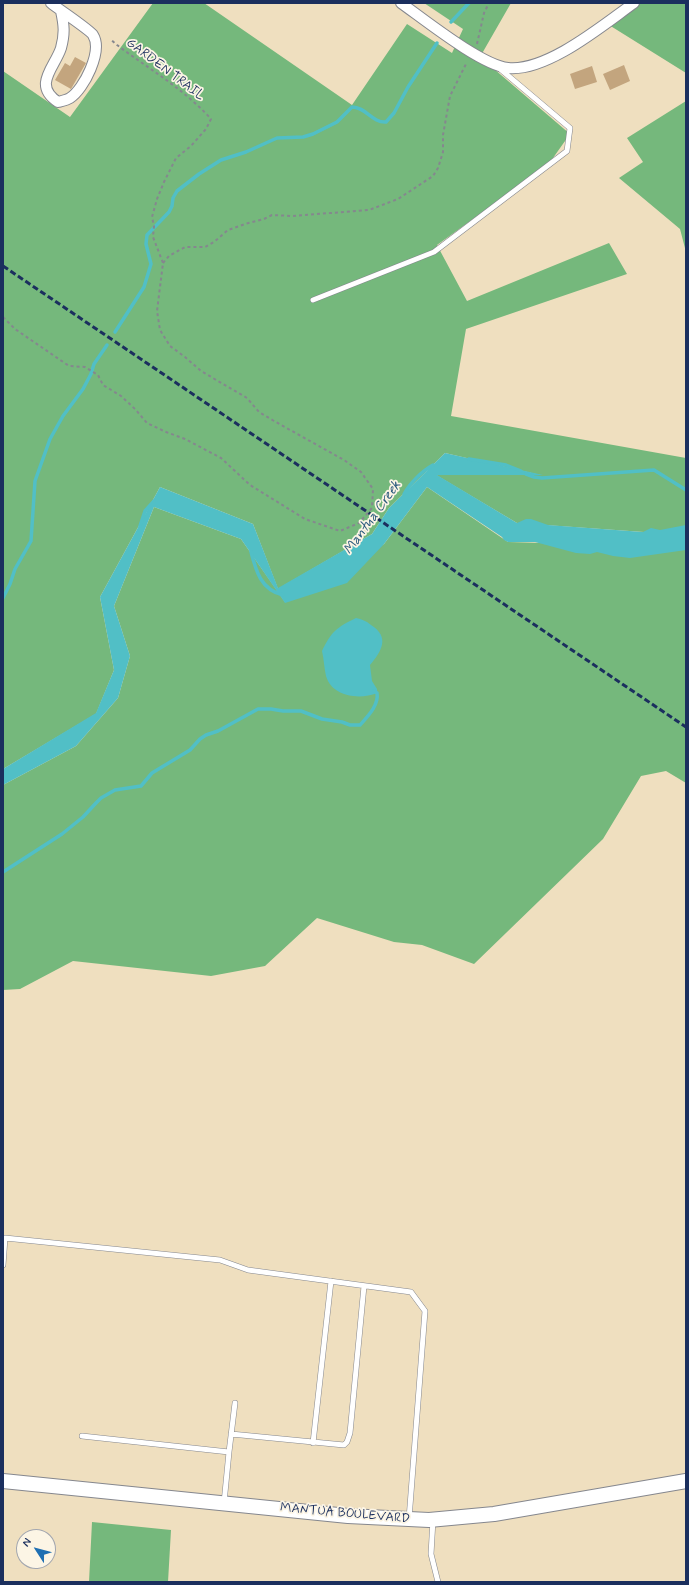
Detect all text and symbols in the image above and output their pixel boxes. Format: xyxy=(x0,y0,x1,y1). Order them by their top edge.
street label: GARDEN TRAIL xyxy=(123,36,207,104)
water label: Mantua Creek xyxy=(341,478,405,558)
street label: MANTUA BOULEVARD xyxy=(279,1501,411,1527)
north arrow xyxy=(16,1529,56,1569)
text: N xyxy=(19,1535,35,1550)

